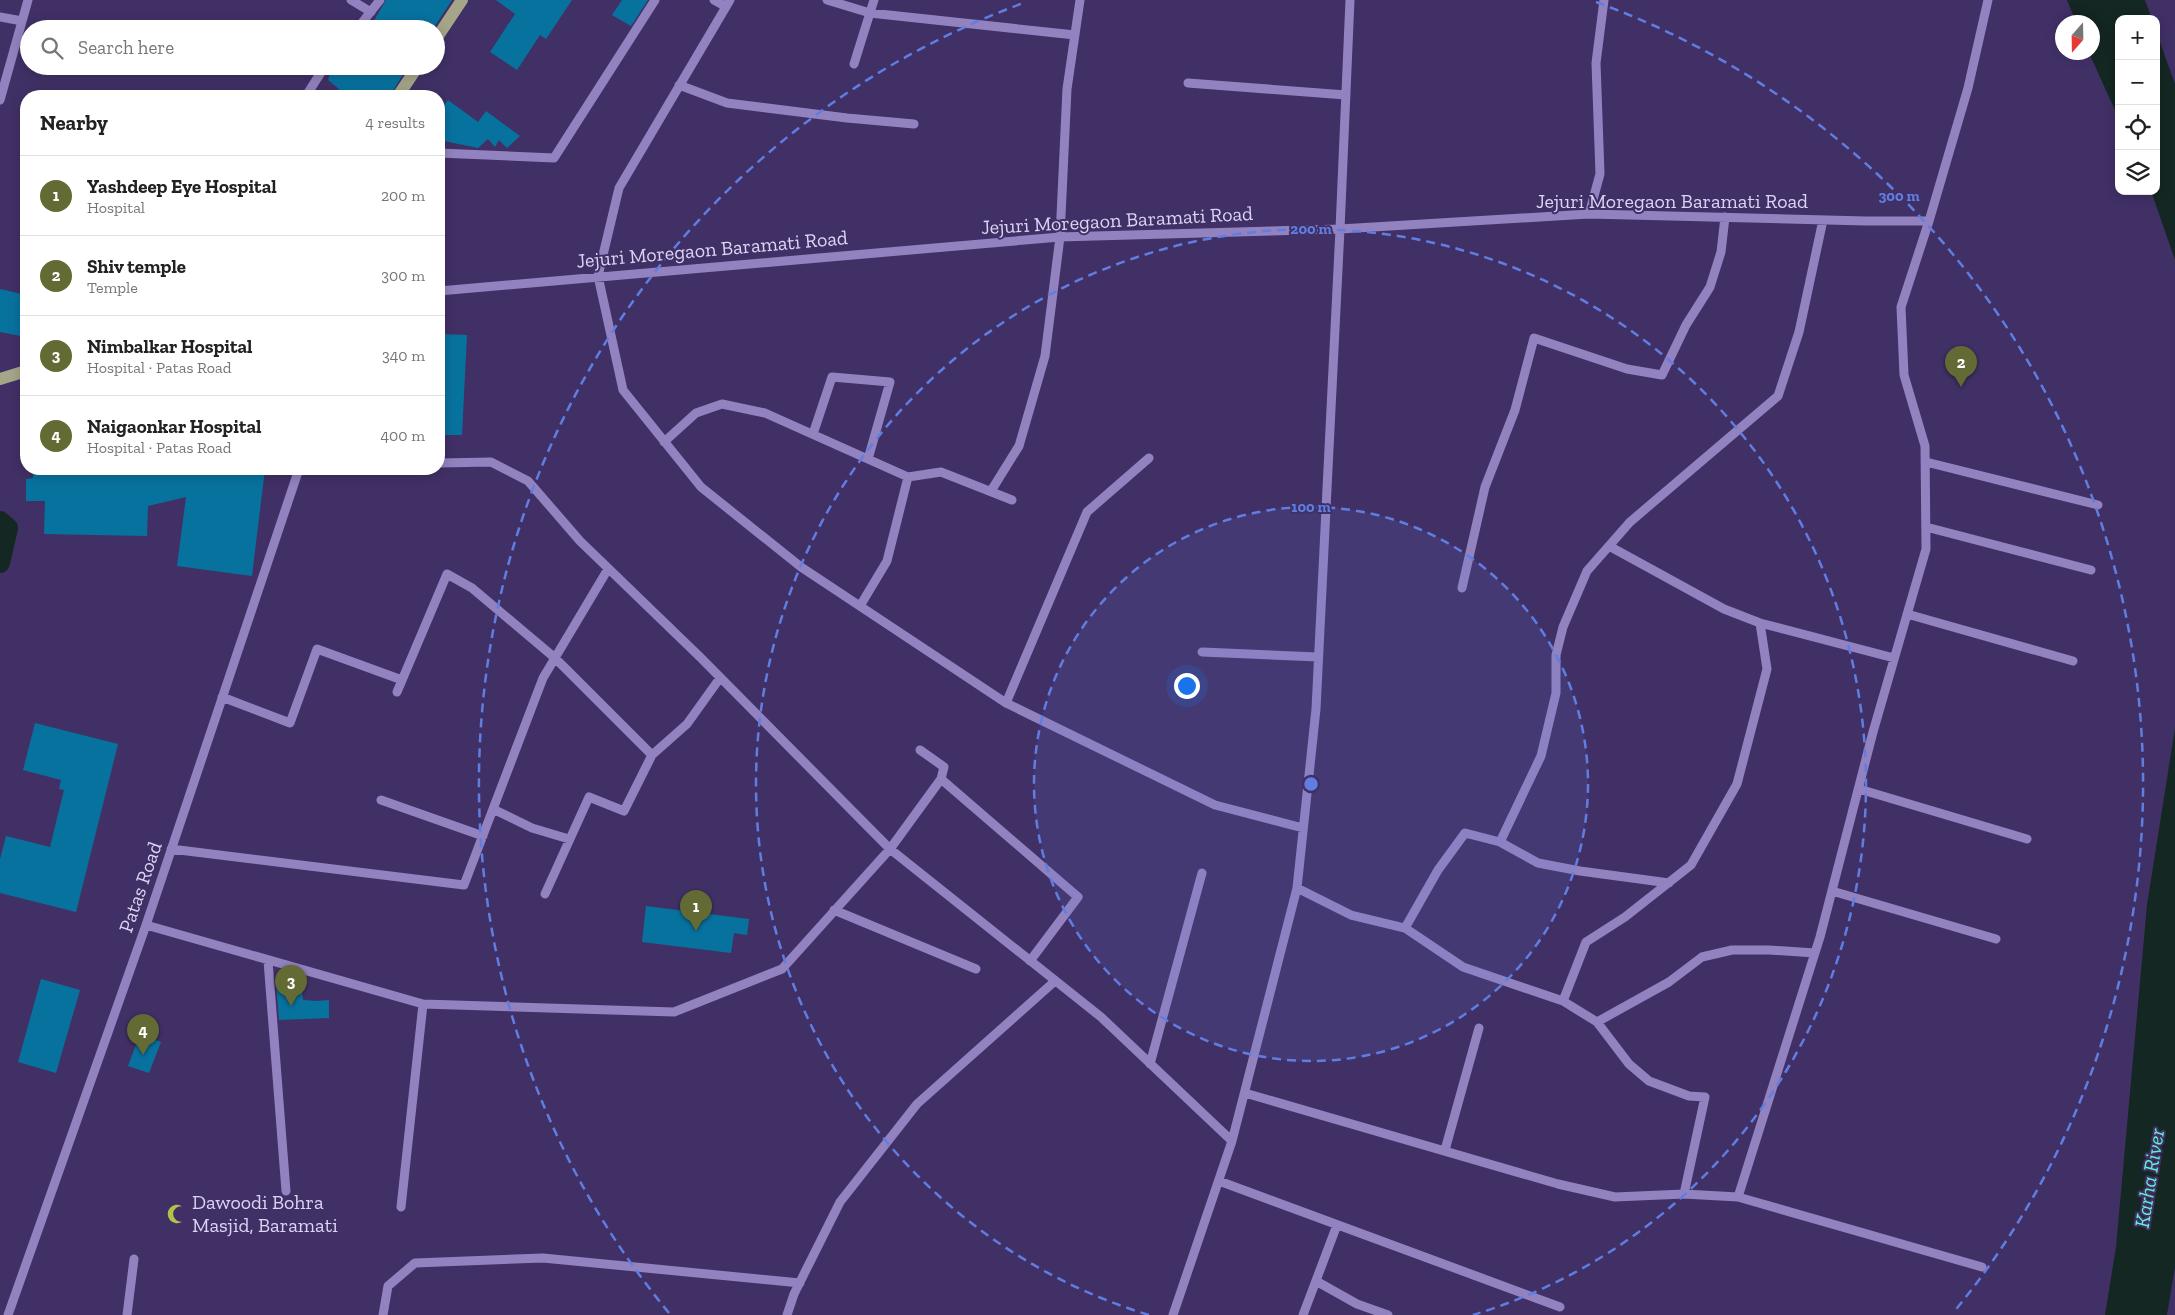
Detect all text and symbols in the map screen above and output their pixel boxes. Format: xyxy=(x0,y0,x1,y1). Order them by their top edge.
north arrow xyxy=(2055,15,2100,60)
map controls xyxy=(2115,15,2160,195)
button: + xyxy=(2115,15,2160,60)
search box xyxy=(20,20,445,75)
icon: search xyxy=(38,34,66,62)
text: Search here xyxy=(78,36,174,59)
button: − xyxy=(2115,60,2160,105)
button: locate xyxy=(2115,105,2160,150)
text: Nearby xyxy=(40,110,108,135)
text: 4 results xyxy=(365,113,425,132)
button: layers xyxy=(2115,150,2160,195)
text: Yashdeep Eye Hospital xyxy=(87,175,277,198)
text: 1 xyxy=(53,186,59,205)
text: 200 m xyxy=(381,186,425,205)
text: 300 m xyxy=(1878,187,1920,205)
street label: Jejuri Moregaon Baramati Road xyxy=(1536,189,1808,213)
text: Hospital xyxy=(87,198,145,217)
street label: Jejuri Moregaon Baramati Road xyxy=(980,201,1254,239)
text: 200 m xyxy=(1290,220,1332,238)
street label: Jejuri Moregaon Baramati Road xyxy=(575,225,849,273)
text: Shiv temple xyxy=(87,255,186,278)
text: 2 xyxy=(52,266,60,285)
text: 300 m xyxy=(381,266,425,285)
text: Temple xyxy=(87,278,138,297)
text: Nimbalkar Hospital xyxy=(87,335,253,358)
text: 3 xyxy=(52,346,60,365)
text: 340 m xyxy=(382,346,425,365)
pin: 2 xyxy=(1945,346,1977,387)
text: Hospital · Patas Road xyxy=(87,358,231,377)
text: Naigaonkar Hospital xyxy=(87,415,261,438)
text: 4 xyxy=(51,426,61,445)
text: 400 m xyxy=(381,426,425,445)
text: Hospital · Patas Road xyxy=(87,438,231,457)
text: 100 m xyxy=(1291,498,1331,516)
your location xyxy=(1174,673,1200,699)
centre of rings xyxy=(1302,775,1320,793)
street label: Patas Road xyxy=(113,838,167,936)
pin: 1 xyxy=(680,890,712,931)
pin: 3 xyxy=(275,965,307,1006)
pin: 4 xyxy=(127,1014,159,1055)
water label: Karha River xyxy=(2129,1126,2169,1230)
place label: Dawoodi Bohra Masjid, Baramati xyxy=(192,1190,338,1237)
mosque icon: Dawoodi Bohra Masjid, Baramati xyxy=(166,1203,188,1225)

